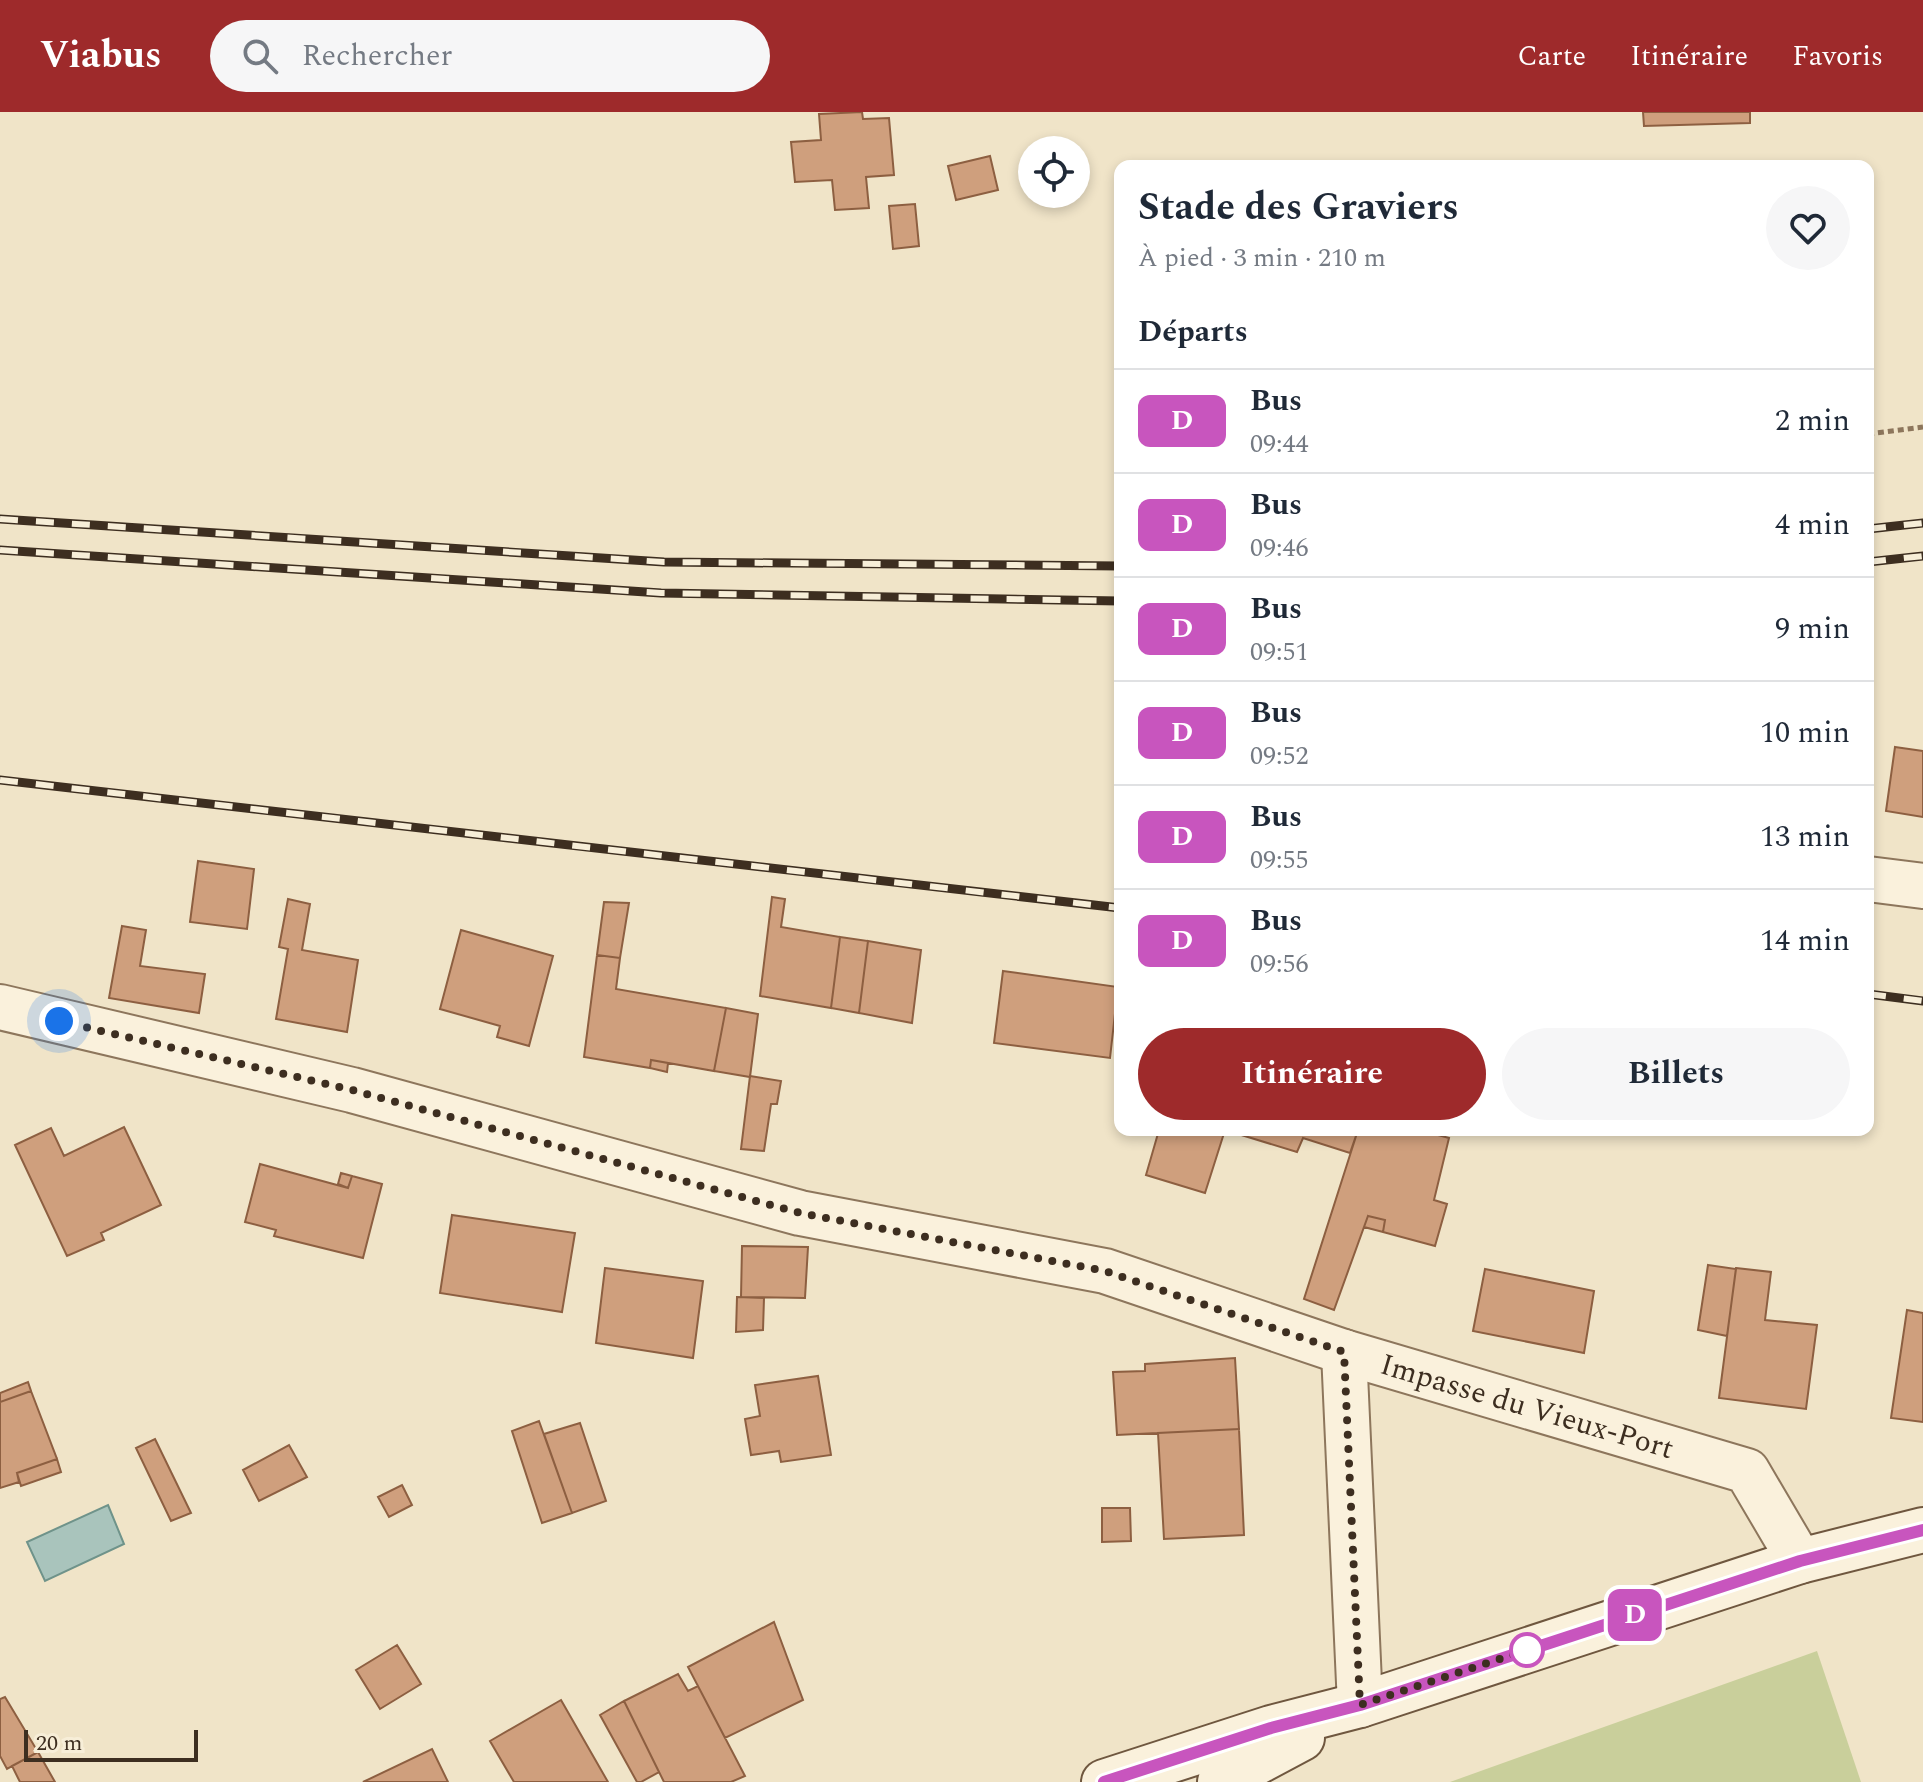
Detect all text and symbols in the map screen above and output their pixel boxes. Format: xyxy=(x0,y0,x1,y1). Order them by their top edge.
search box xyxy=(210,20,770,92)
text: Viabus xyxy=(40,27,162,85)
text: Rechercher xyxy=(302,33,453,79)
icon: search xyxy=(238,34,282,78)
text: Carte xyxy=(1518,35,1586,78)
text: Itinéraire xyxy=(1630,35,1748,78)
text: Favoris xyxy=(1792,35,1883,78)
map controls xyxy=(1018,136,1090,208)
button: locate xyxy=(1018,136,1090,208)
text: Stade des Graviers xyxy=(1138,179,1459,237)
button: heart xyxy=(1766,186,1850,270)
text: À pied · 3 min · 210 m xyxy=(1138,238,1386,278)
text: Départs xyxy=(1138,309,1248,355)
text: Bus xyxy=(1250,378,1302,424)
text: 2 min xyxy=(1775,398,1850,444)
text: D xyxy=(1171,399,1193,442)
text: 09:44 xyxy=(1250,424,1309,464)
text: Bus xyxy=(1250,482,1302,528)
text: 4 min xyxy=(1775,502,1850,548)
text: D xyxy=(1171,503,1193,546)
text: 09:46 xyxy=(1250,528,1309,568)
text: Bus xyxy=(1250,586,1302,632)
text: 9 min xyxy=(1775,606,1850,652)
text: D xyxy=(1171,607,1193,650)
text: 09:51 xyxy=(1250,632,1309,672)
text: Bus xyxy=(1250,690,1302,736)
text: 10 min xyxy=(1760,710,1850,756)
text: D xyxy=(1171,711,1193,754)
text: 09:52 xyxy=(1250,736,1309,776)
text: Bus xyxy=(1250,794,1302,840)
text: 13 min xyxy=(1760,814,1850,860)
text: D xyxy=(1171,815,1193,858)
text: 09:55 xyxy=(1250,840,1309,880)
text: Bus xyxy=(1250,898,1302,944)
text: 14 min xyxy=(1760,918,1850,964)
text: D xyxy=(1171,919,1193,962)
text: 09:56 xyxy=(1250,944,1309,984)
your location xyxy=(39,1001,79,1041)
button: Itinéraire xyxy=(1138,1028,1486,1120)
button: Billets xyxy=(1502,1028,1850,1120)
street label: Impasse du Vieux-Port xyxy=(1374,1342,1679,1472)
line badge: D xyxy=(1609,1589,1661,1641)
text: D xyxy=(1624,1593,1646,1636)
unlabelled marker xyxy=(1510,1633,1544,1667)
scale bar xyxy=(24,1726,198,1762)
text: 20 m xyxy=(36,1727,82,1760)

